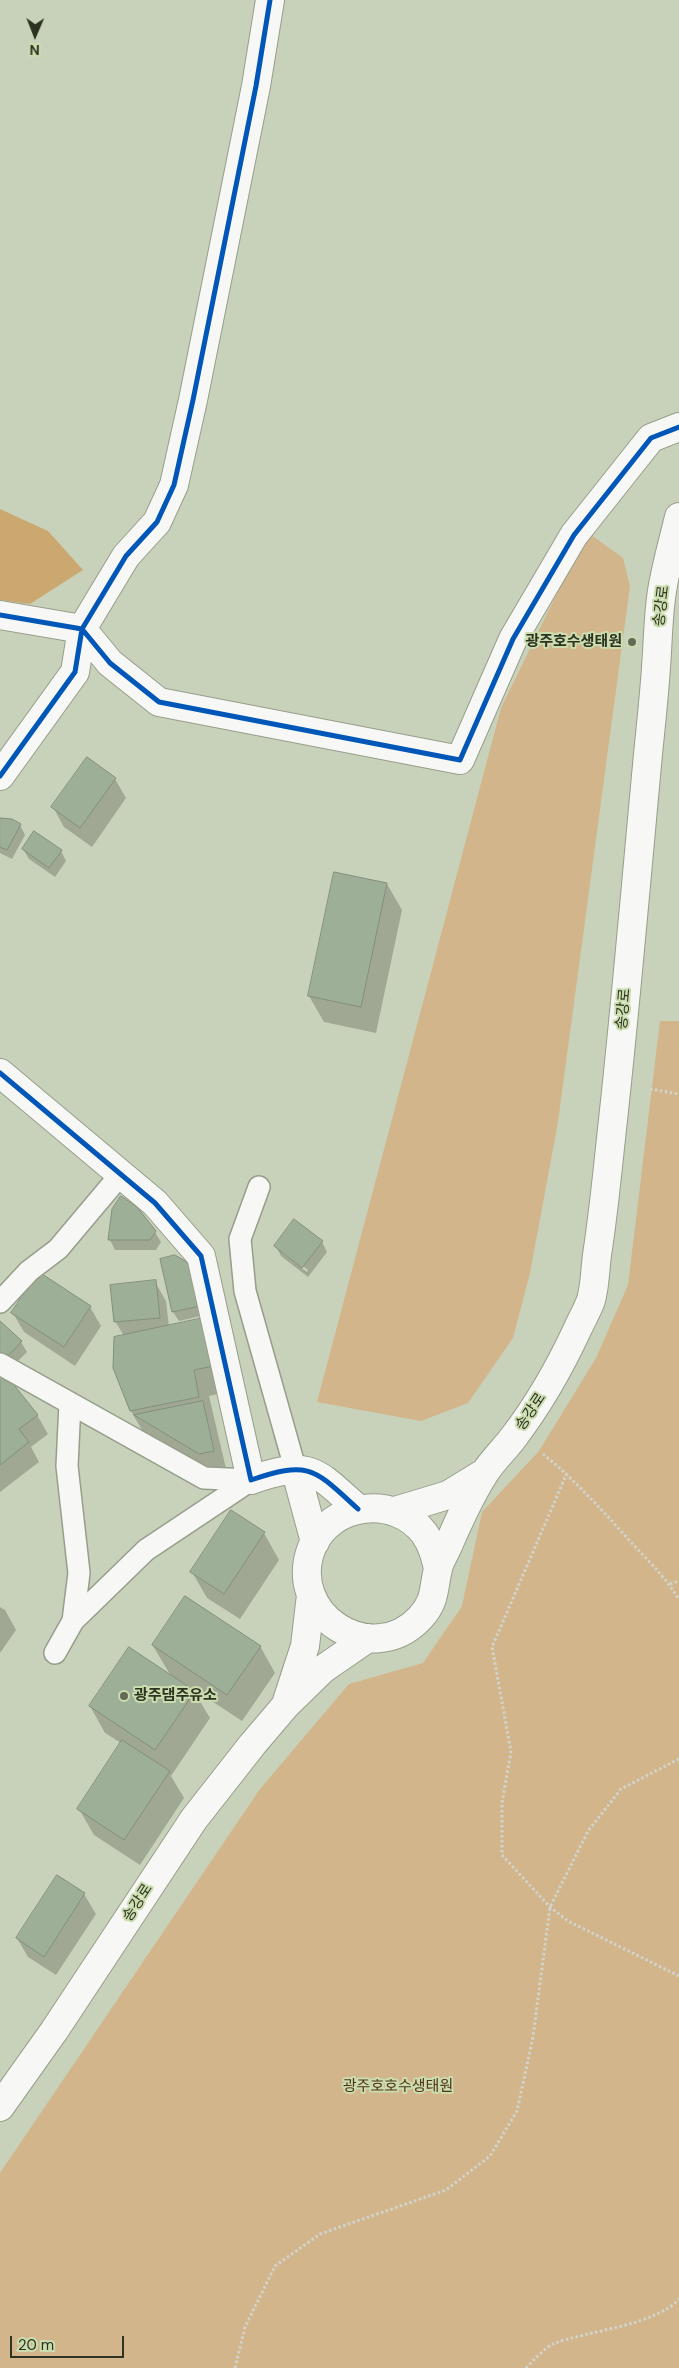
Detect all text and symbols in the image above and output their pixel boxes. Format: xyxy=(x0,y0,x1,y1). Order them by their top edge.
north arrow xyxy=(10,10,60,60)
text: N xyxy=(29,41,40,59)
street label: 송강로 xyxy=(651,584,673,628)
place label: 광주호수생태원 xyxy=(525,633,622,651)
marker: 광주호수생태원 xyxy=(626,636,638,648)
street label: 송강로 xyxy=(613,988,635,1030)
street label: 송강로 xyxy=(512,1390,550,1434)
place label: 광주댐주유소 xyxy=(134,1687,217,1705)
marker: 광주댐주유소 xyxy=(118,1690,130,1702)
street label: 송강로 xyxy=(119,1881,157,1925)
park label: 광주호호수생태원 xyxy=(343,2078,453,2096)
scale bar xyxy=(12,2326,126,2358)
text: 20 m xyxy=(18,2335,54,2355)

